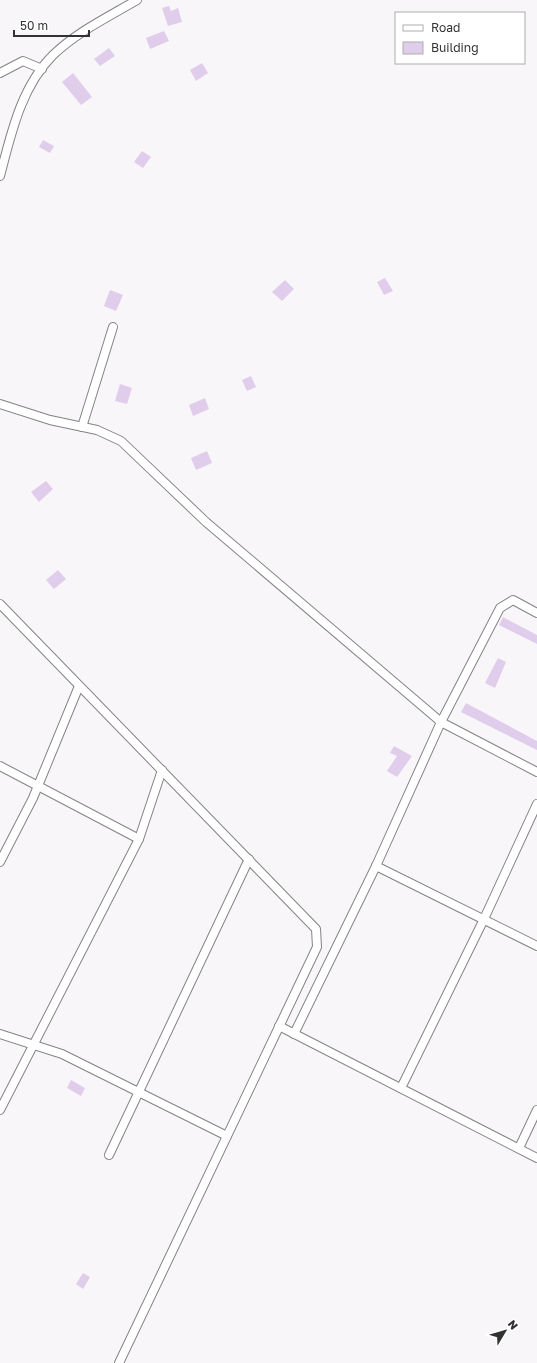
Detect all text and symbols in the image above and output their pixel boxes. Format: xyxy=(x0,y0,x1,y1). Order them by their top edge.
scale bar xyxy=(14,12,89,38)
legend xyxy=(395,12,525,64)
text: 50 m xyxy=(20,18,48,33)
text: Road xyxy=(431,20,460,35)
text: Building xyxy=(431,40,479,55)
north arrow xyxy=(485,1311,525,1351)
text: N xyxy=(506,1317,521,1332)

